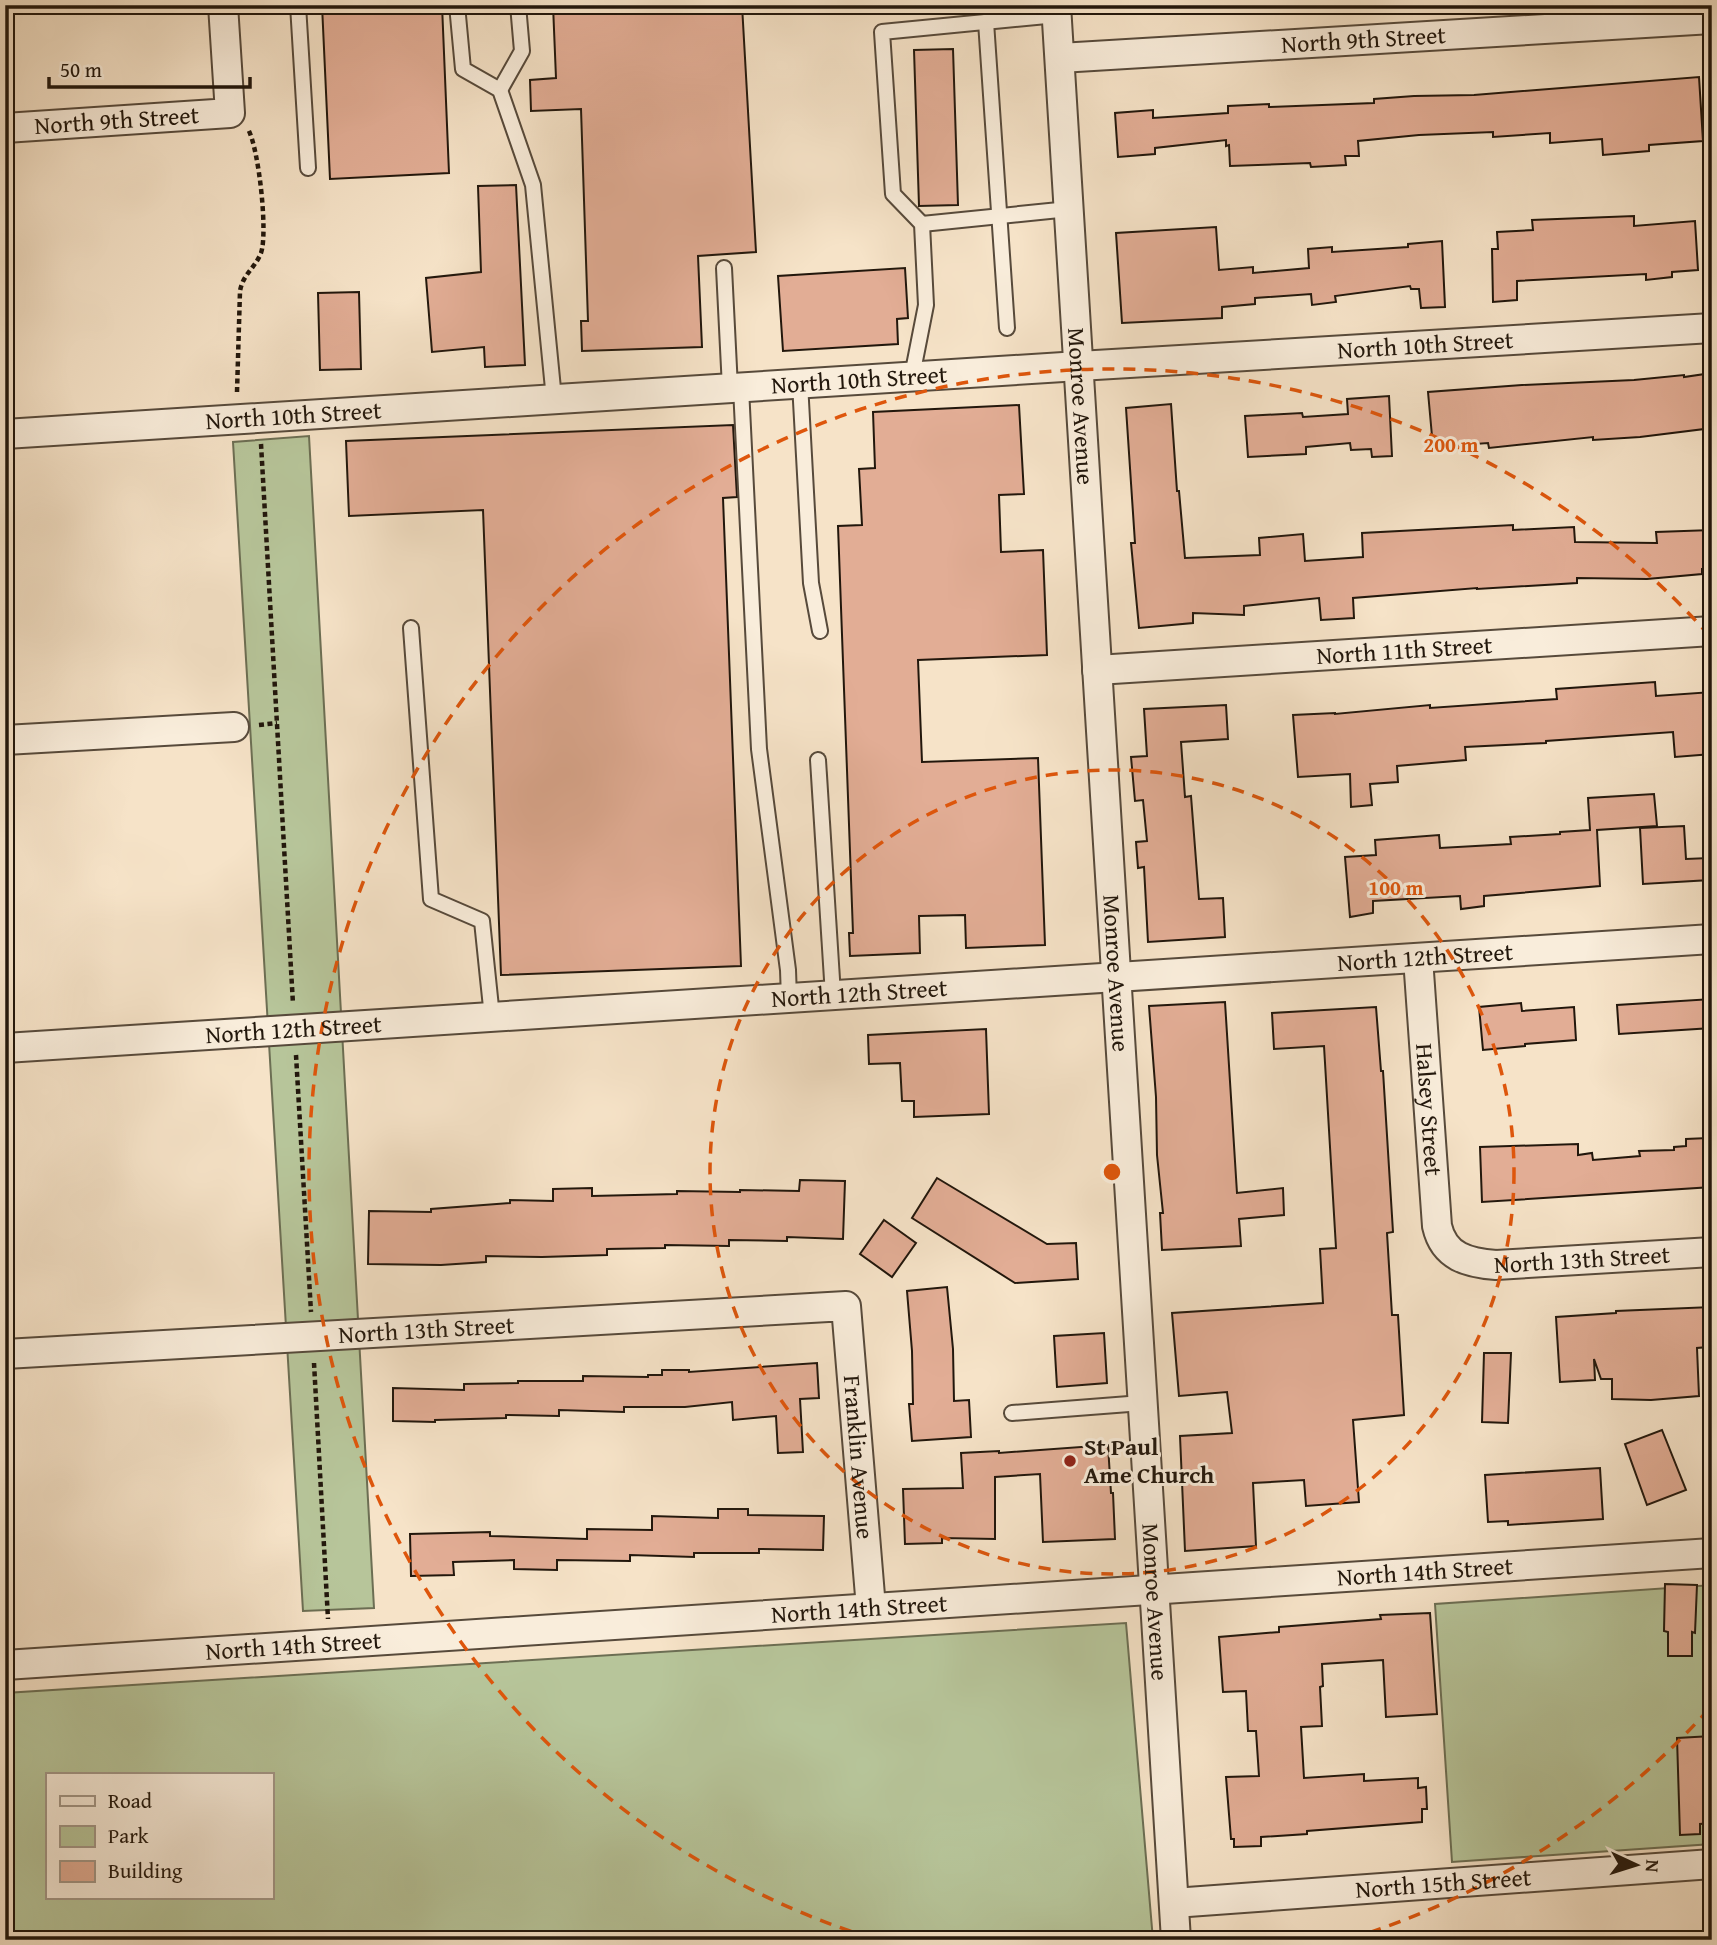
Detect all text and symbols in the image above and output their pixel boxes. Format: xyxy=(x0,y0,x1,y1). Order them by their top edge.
street label: North 9th Street xyxy=(1280,17,1447,62)
scale bar xyxy=(49,46,250,90)
text: 50 m xyxy=(60,54,102,85)
street label: North 9th Street xyxy=(33,97,201,143)
street label: North 10th Street xyxy=(1336,322,1515,367)
street label: Monroe Avenue xyxy=(1059,326,1104,486)
street label: North 10th Street xyxy=(770,356,949,402)
street label: North 10th Street xyxy=(204,392,383,438)
text: 200 m xyxy=(1423,429,1479,460)
street label: North 11th Street xyxy=(1315,627,1494,673)
text: 100 m xyxy=(1368,872,1424,903)
street label: Monroe Avenue xyxy=(1094,893,1139,1053)
street label: North 12th Street xyxy=(1336,934,1515,980)
street label: North 12th Street xyxy=(770,970,949,1016)
street label: North 12th Street xyxy=(204,1006,383,1052)
street label: Halsey Street xyxy=(1407,1042,1451,1178)
centre of rings xyxy=(1100,1160,1124,1184)
street label: North 13th Street xyxy=(1493,1237,1672,1282)
street label: North 13th Street xyxy=(337,1307,516,1352)
street label: Franklin Avenue xyxy=(835,1374,883,1540)
place label: St Paul Ame Church xyxy=(1084,1429,1214,1492)
marker: St Paul Ame Church xyxy=(1062,1453,1078,1469)
street label: Monroe Avenue xyxy=(1133,1522,1178,1682)
street label: North 14th Street xyxy=(1336,1548,1515,1595)
street label: North 14th Street xyxy=(770,1585,949,1632)
street label: North 14th Street xyxy=(204,1622,383,1669)
legend xyxy=(46,1773,273,1899)
text: Road xyxy=(108,1785,153,1816)
text: Park xyxy=(108,1820,149,1851)
north arrow xyxy=(1602,1829,1672,1899)
text: Building xyxy=(108,1855,183,1886)
street label: North 15th Street xyxy=(1354,1859,1533,1907)
text: N xyxy=(1639,1859,1667,1874)

